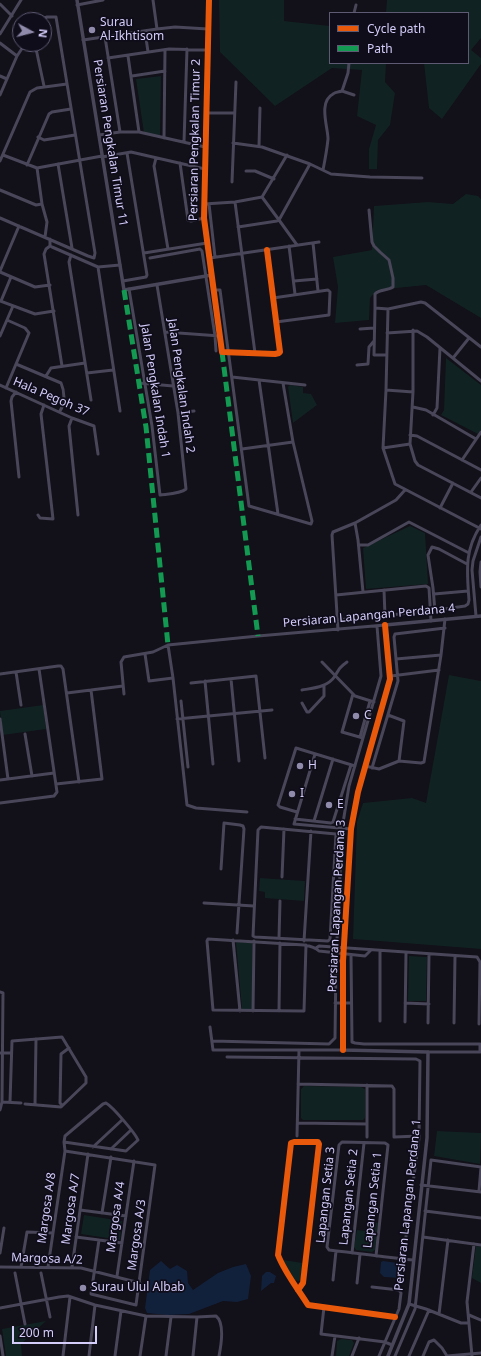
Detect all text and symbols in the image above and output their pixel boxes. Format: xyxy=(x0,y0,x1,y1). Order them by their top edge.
north arrow xyxy=(12,12,52,52)
legend xyxy=(329,12,469,64)
place label: Surau Al-Ikhtisom xyxy=(100,16,164,44)
text: Cycle path xyxy=(367,20,425,37)
marker: Surau Al-Ikhtisom xyxy=(87,25,97,35)
text: N xyxy=(35,28,51,39)
text: Path xyxy=(367,40,393,57)
street label: Persiaran Pengkalan Timur 11 xyxy=(90,58,130,228)
street label: Persiaran Pengkalan Timur 2 xyxy=(186,59,204,221)
street label: Jalan Pengkalan Indah 2 xyxy=(164,318,198,454)
street label: Jalan Pengkalan Indah 1 xyxy=(137,323,173,459)
street label: Hala Pegoh 37 xyxy=(11,374,91,420)
street label: Persiaran Lapangan Perdana 4 xyxy=(282,601,456,631)
place label: C xyxy=(364,709,372,723)
marker: C xyxy=(351,711,361,721)
place label: H xyxy=(308,759,317,773)
marker: H xyxy=(295,761,305,771)
place label: I xyxy=(300,787,304,801)
marker: I xyxy=(287,789,297,799)
place label: E xyxy=(337,798,344,812)
marker: E xyxy=(324,800,334,810)
street label: Persiaran Lapangan Perdana 3 xyxy=(325,819,349,993)
street label: Persiaran Lapangan Perdana 1 xyxy=(392,1118,424,1292)
street label: Lapangan Setia 3 xyxy=(314,1146,338,1244)
street label: Lapangan Setia 2 xyxy=(337,1148,361,1246)
street label: Lapangan Setia 1 xyxy=(361,1151,385,1249)
street label: Margosa A/8 xyxy=(35,1172,59,1244)
street label: Margosa A/7 xyxy=(59,1173,83,1245)
street label: Margosa A/4 xyxy=(104,1181,128,1253)
street label: Margosa A/3 xyxy=(125,1199,149,1271)
street label: Margosa A/2 xyxy=(11,1251,83,1267)
place label: Surau Ulul Albab xyxy=(91,1281,185,1295)
marker: Surau Ulul Albab xyxy=(78,1283,88,1293)
scale bar xyxy=(14,1318,99,1344)
text: 200 m xyxy=(19,1324,54,1341)

